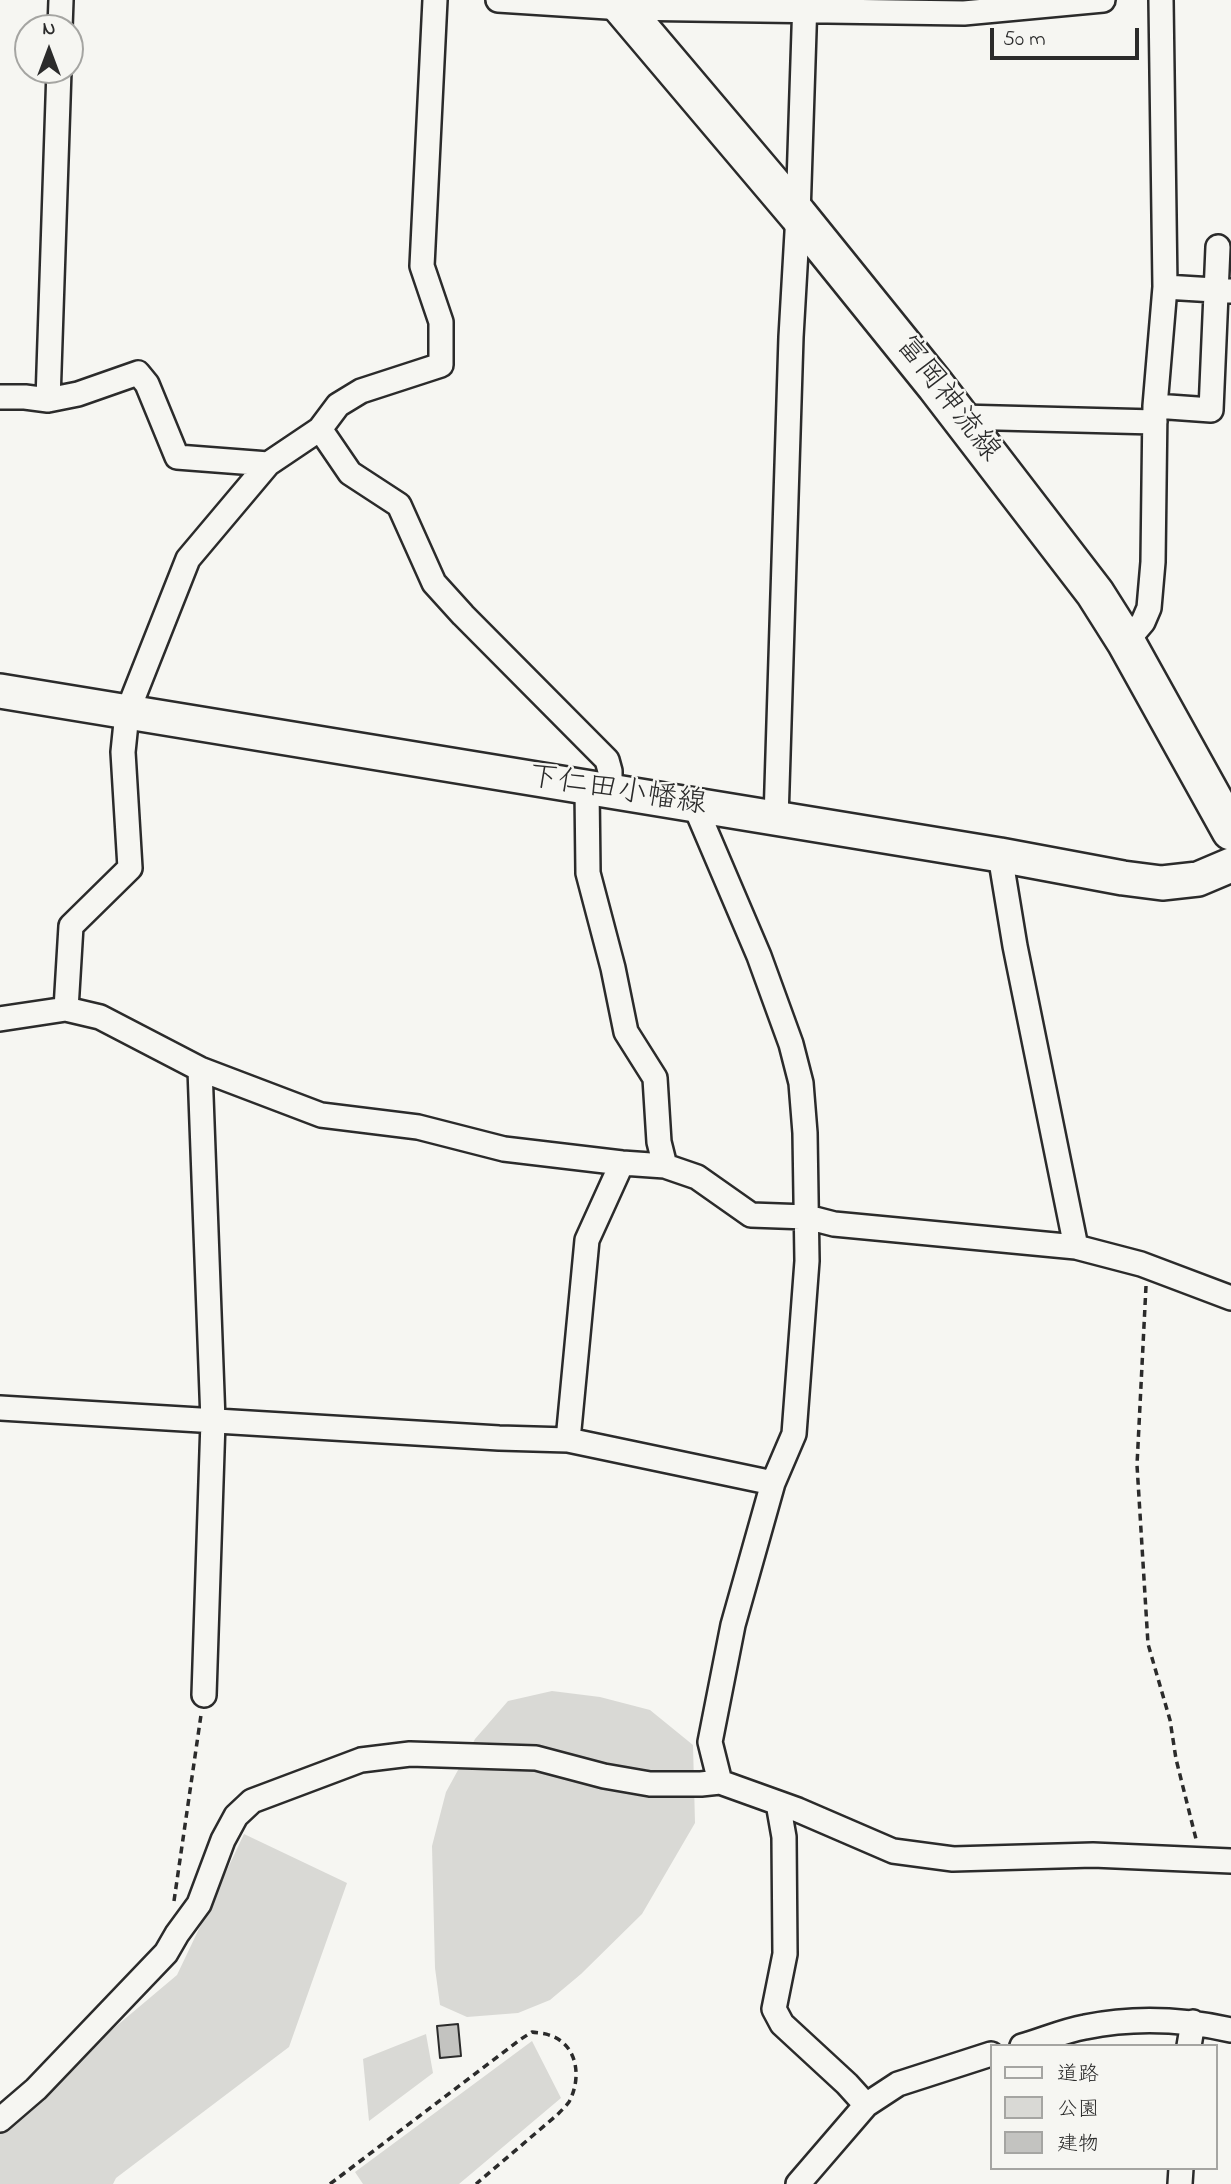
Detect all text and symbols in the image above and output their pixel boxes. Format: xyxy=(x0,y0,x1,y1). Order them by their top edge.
north arrow xyxy=(14,14,84,84)
scale bar xyxy=(993,14,1142,58)
text: N xyxy=(43,16,55,43)
text: 50 m xyxy=(1003,25,1046,55)
street label: 富岡神流線 xyxy=(886,330,1006,470)
street label: 下仁田小幡線 xyxy=(525,761,709,825)
legend xyxy=(990,2044,1217,2170)
text: 道路 xyxy=(1057,2060,1099,2090)
text: 公園 xyxy=(1057,2095,1099,2125)
text: 建物 xyxy=(1057,2130,1099,2160)

